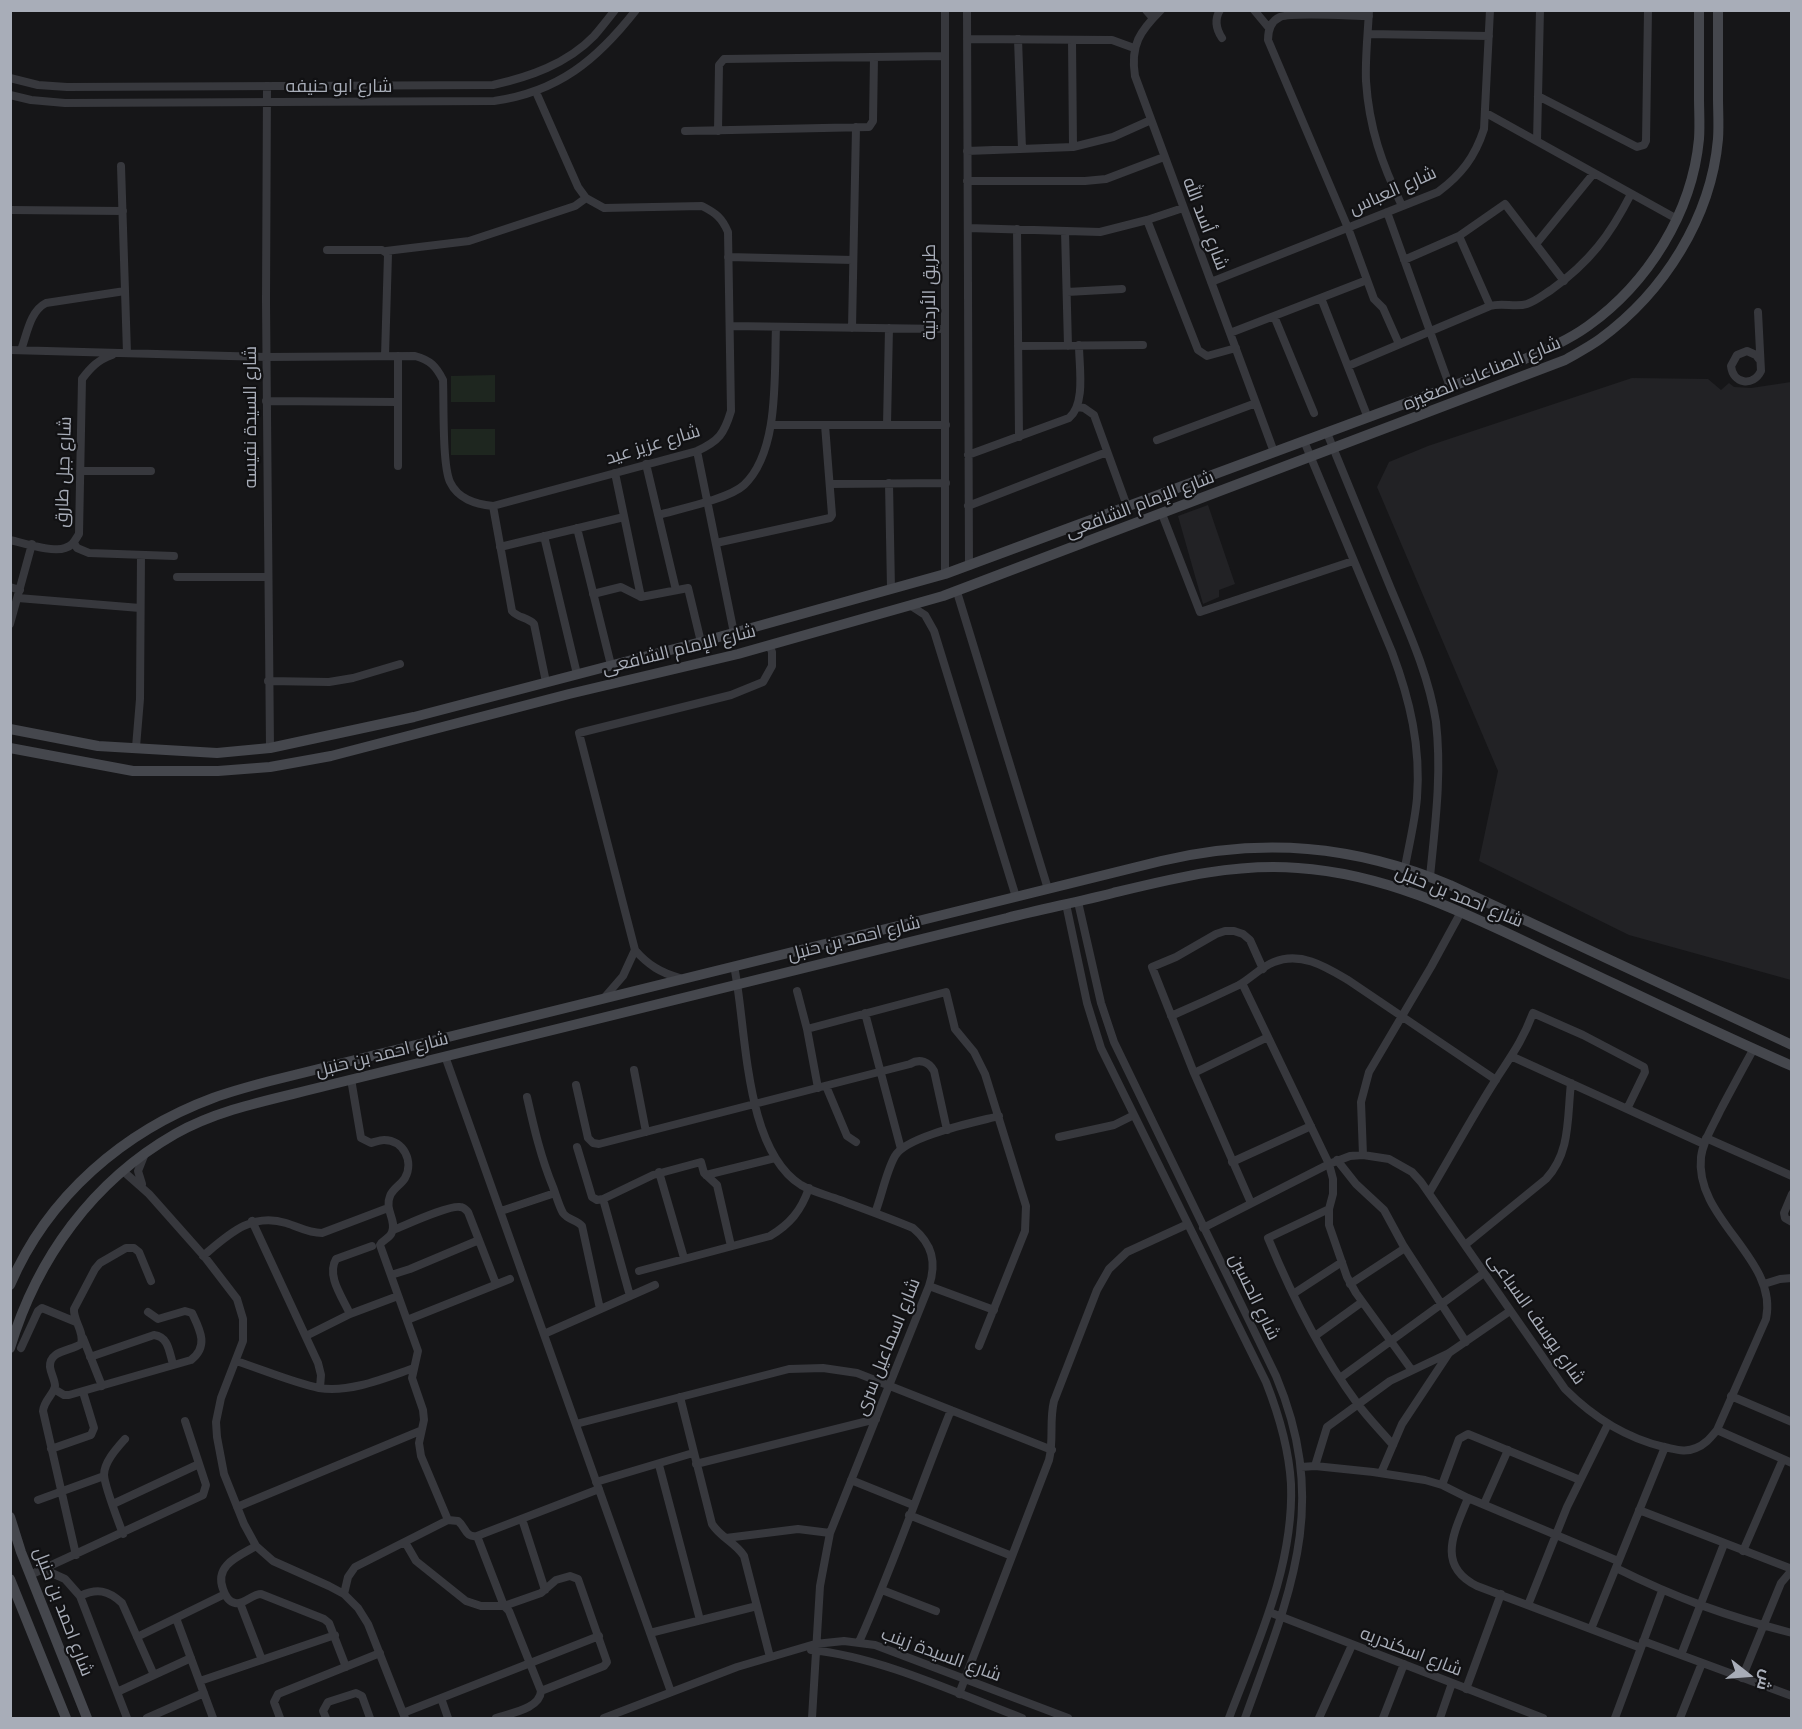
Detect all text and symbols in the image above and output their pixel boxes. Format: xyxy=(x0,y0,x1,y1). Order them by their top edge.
street label: شارع ابو حنيفه xyxy=(286,76,392,98)
street label: شارع العباس xyxy=(1346,162,1440,220)
street label: شارع أسد الله xyxy=(1177,175,1233,273)
street label: طريق الأردنية xyxy=(919,244,941,340)
street label: شارع الصناعات الصغيره xyxy=(1400,333,1564,415)
street label: شارع السيدة نفيسه xyxy=(240,346,262,488)
street label: شارع جبل طارق xyxy=(51,416,77,528)
street label: شارع عزيز عيد xyxy=(603,420,703,470)
street label: شارع الإمام الشافعى xyxy=(1063,467,1217,543)
street label: شارع الإمام الشافعى xyxy=(600,620,758,680)
street label: شارع احمد بن حنبل xyxy=(1392,862,1526,932)
street label: شارع احمد بن حنبل xyxy=(785,912,923,966)
street label: شارع احمد بن حنبل xyxy=(313,1028,451,1082)
street label: شارع يوسف السباعى xyxy=(1482,1249,1590,1389)
street label: شارع الحسين xyxy=(1224,1250,1284,1344)
street label: شارع اسماعيل سرى xyxy=(851,1275,925,1419)
street label: شارع احمد بن حنبل xyxy=(29,1545,97,1679)
street label: شارع السيدة زينب xyxy=(878,1623,1004,1687)
street label: شارع اسكندريه xyxy=(1357,1623,1465,1681)
north arrow xyxy=(1718,1645,1778,1705)
text: ش xyxy=(1752,1667,1779,1693)

